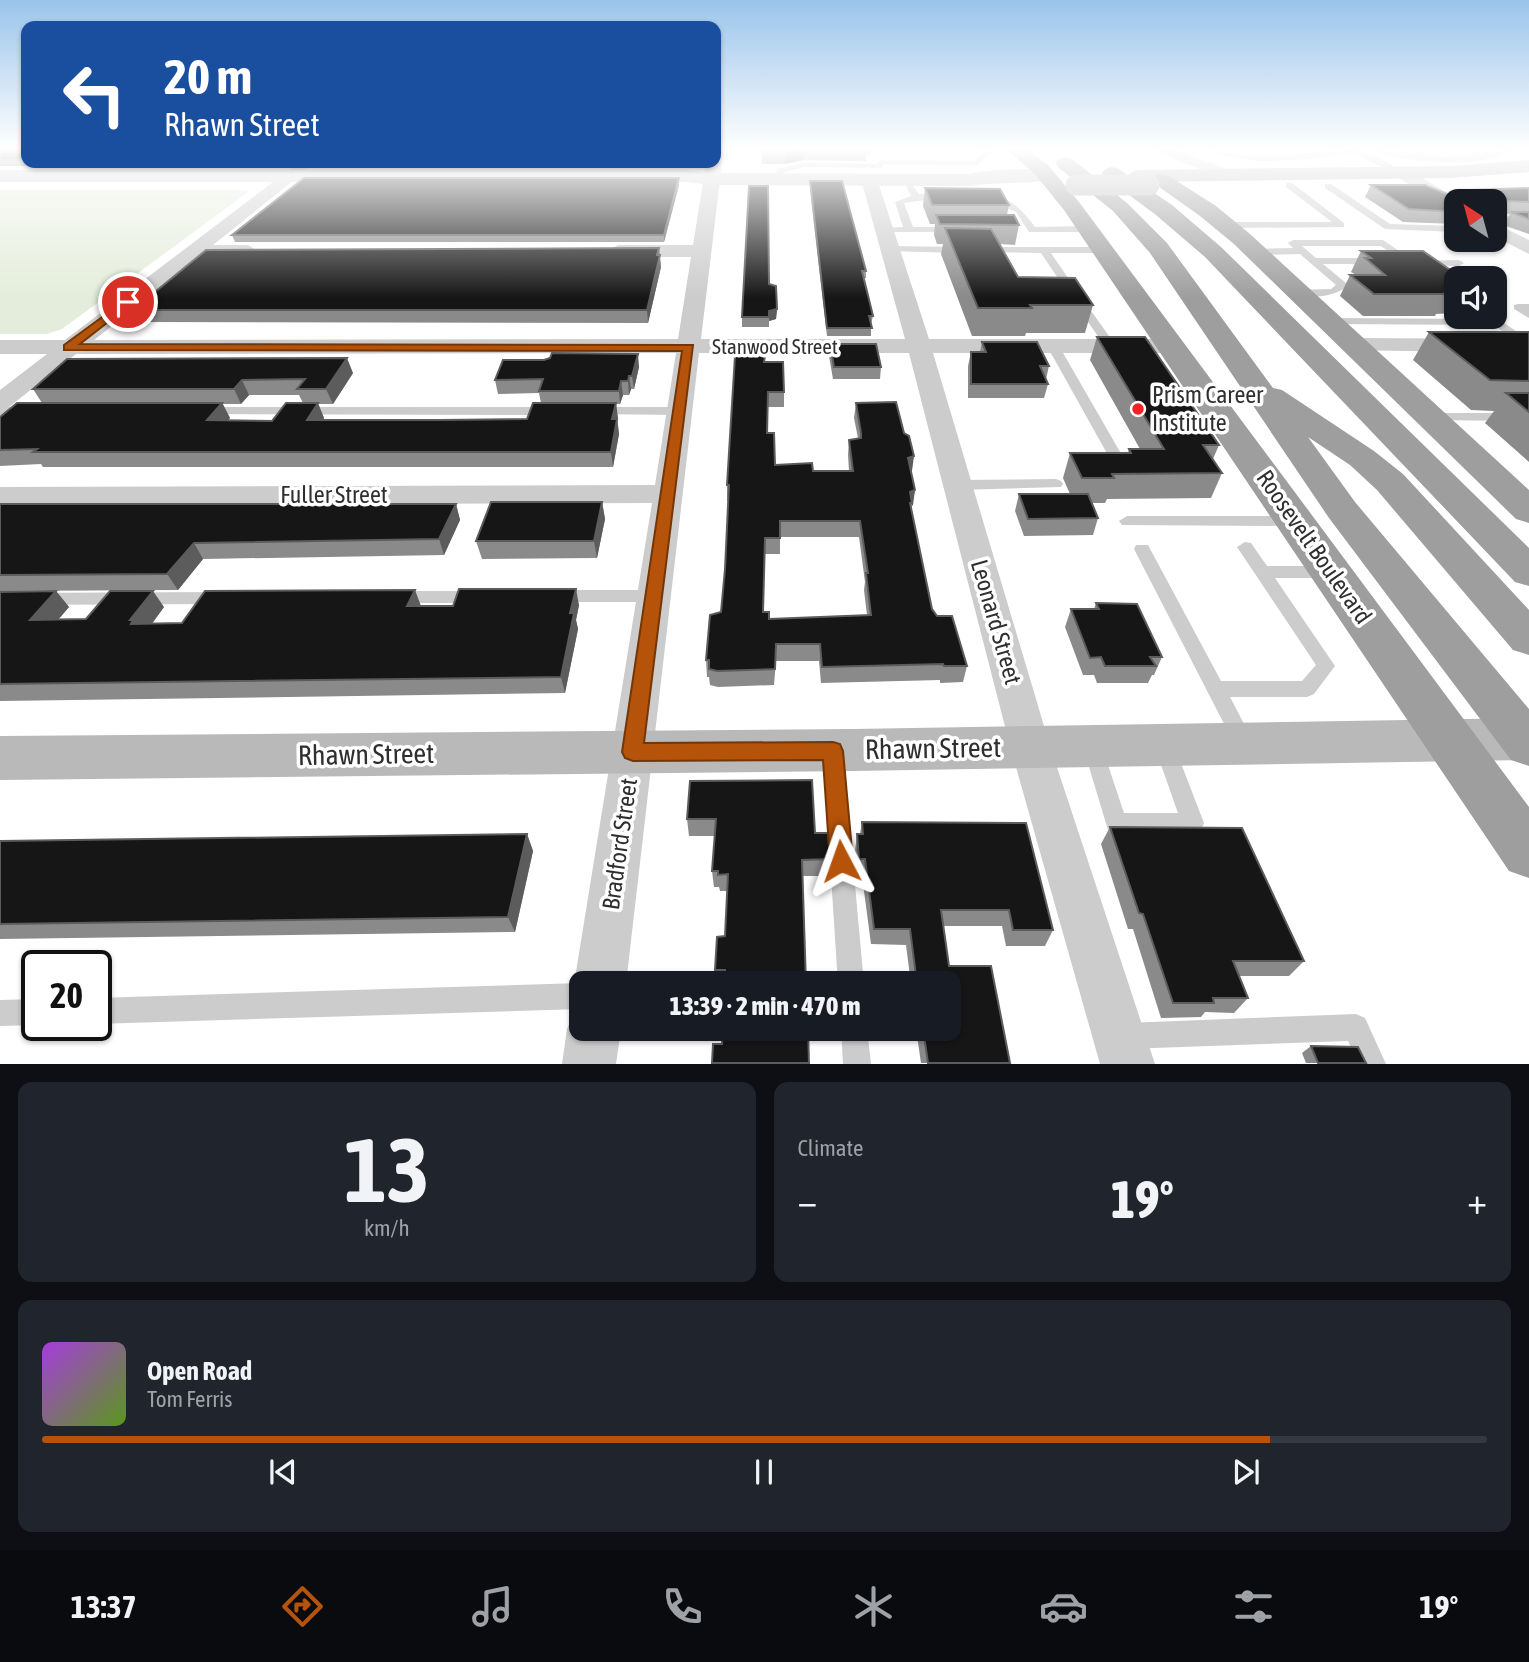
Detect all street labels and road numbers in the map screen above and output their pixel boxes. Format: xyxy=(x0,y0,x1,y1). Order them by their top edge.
street label: Stanwood Street xyxy=(712,334,838,358)
street label: Roosevelt Boulevard xyxy=(1251,465,1377,629)
street label: Fuller Street xyxy=(280,481,388,508)
street label: Leonard Street xyxy=(966,556,1027,687)
street label: Rhawn Street xyxy=(865,731,1001,765)
street label: Rhawn Street xyxy=(298,737,434,771)
street label: Bradford Street xyxy=(597,776,642,912)

